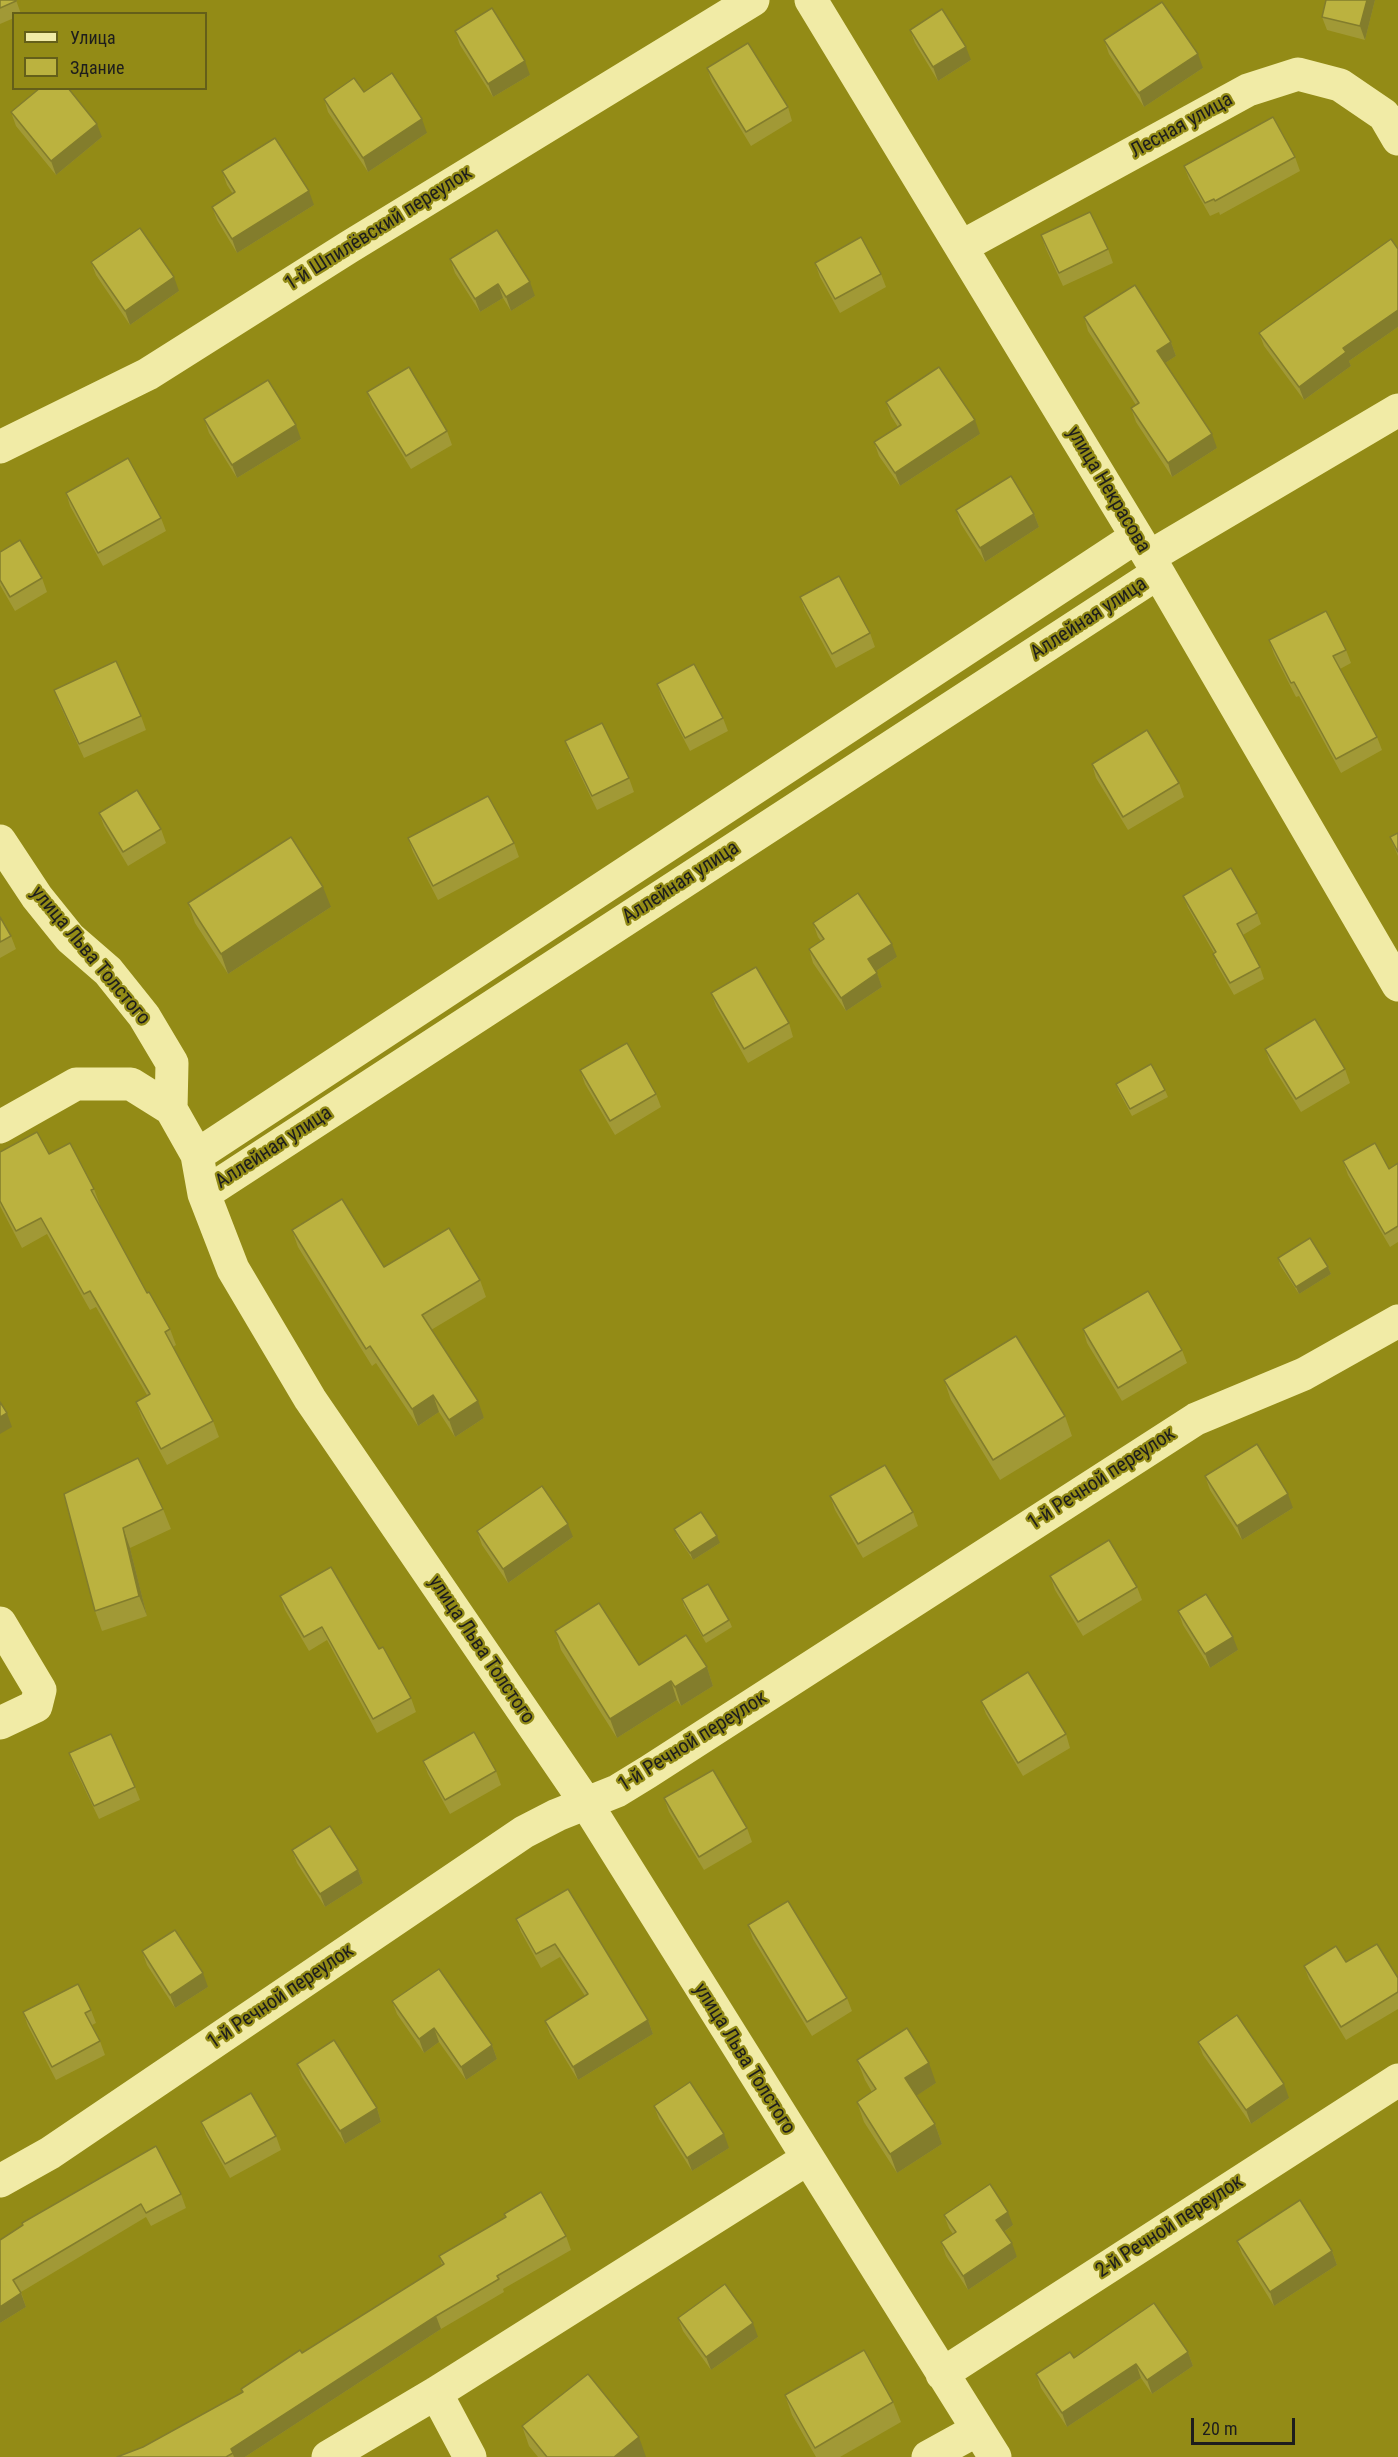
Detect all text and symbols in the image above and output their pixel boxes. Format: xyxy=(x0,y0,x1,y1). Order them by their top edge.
legend xyxy=(12,12,207,90)
text: Улица xyxy=(70,27,116,48)
text: Здание xyxy=(70,57,124,78)
street label: Лесная улица xyxy=(1127,88,1237,164)
street label: 1-й Шпилёвский переулок xyxy=(281,162,477,296)
street label: улица Некрасова xyxy=(1061,423,1155,557)
street label: Аллейная улица xyxy=(1026,572,1152,666)
street label: Аллейная улица xyxy=(618,836,744,930)
street label: улица Льва Толстого xyxy=(25,882,155,1030)
street label: Аллейная улица xyxy=(211,1101,337,1195)
street label: 1-й Речной переулок xyxy=(1024,1422,1180,1536)
street label: улица Льва Толстого xyxy=(423,1571,539,1729)
street label: 1-й Речной переулок xyxy=(614,1687,772,1797)
street label: 1-й Речной переулок xyxy=(203,1939,359,2055)
street label: улица Льва Толстого xyxy=(688,1979,800,2139)
street label: 2-й Речной переулок xyxy=(1092,2170,1248,2284)
scale bar xyxy=(1194,2406,1298,2444)
text: 20 m xyxy=(1202,2418,1237,2439)

